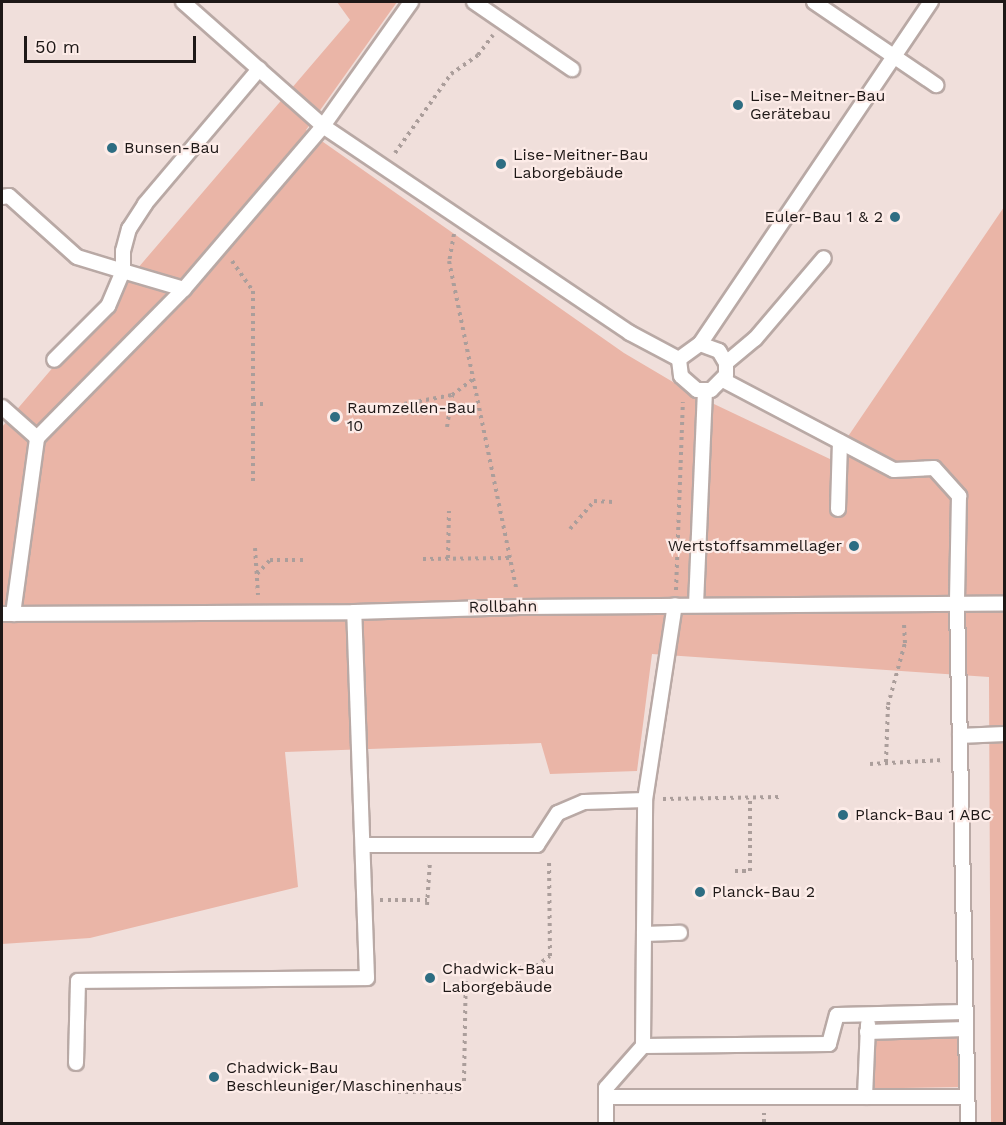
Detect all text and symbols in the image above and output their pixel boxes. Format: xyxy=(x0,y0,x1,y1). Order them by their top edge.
scale bar xyxy=(27,24,200,62)
text: 50 m xyxy=(35,36,80,57)
place label: Lise-Meitner-Bau Gerätebau xyxy=(750,86,885,124)
marker: Lise-Meitner-Bau Gerätebau xyxy=(731,98,745,112)
place label: Bunsen-Bau xyxy=(124,138,219,158)
marker: Bunsen-Bau xyxy=(105,141,119,155)
place label: Lise-Meitner-Bau Laborgebäude xyxy=(513,145,648,183)
marker: Lise-Meitner-Bau Laborgebäude xyxy=(494,157,508,171)
place label: Euler-Bau 1 & 2 xyxy=(764,207,883,227)
marker: Euler-Bau 1 & 2 xyxy=(888,210,902,224)
place label: Raumzellen-Bau 10 xyxy=(347,398,476,436)
marker: Raumzellen-Bau 10 xyxy=(328,410,342,424)
place label: Wertstoffsammellager xyxy=(668,536,842,556)
marker: Wertstoffsammellager xyxy=(847,539,861,553)
street label: Rollbahn xyxy=(469,597,537,617)
place label: Planck-Bau 1 ABC xyxy=(855,805,992,825)
marker: Planck-Bau 1 ABC xyxy=(836,808,850,822)
place label: Planck-Bau 2 xyxy=(712,882,815,902)
marker: Planck-Bau 2 xyxy=(693,885,707,899)
place label: Chadwick-Bau Laborgebäude xyxy=(442,959,554,997)
marker: Chadwick-Bau Laborgebäude xyxy=(423,971,437,985)
place label: Chadwick-Bau Beschleuniger/Maschinenhaus xyxy=(226,1058,462,1096)
marker: Chadwick-Bau Beschleuniger/Maschinenhaus xyxy=(207,1070,221,1084)

